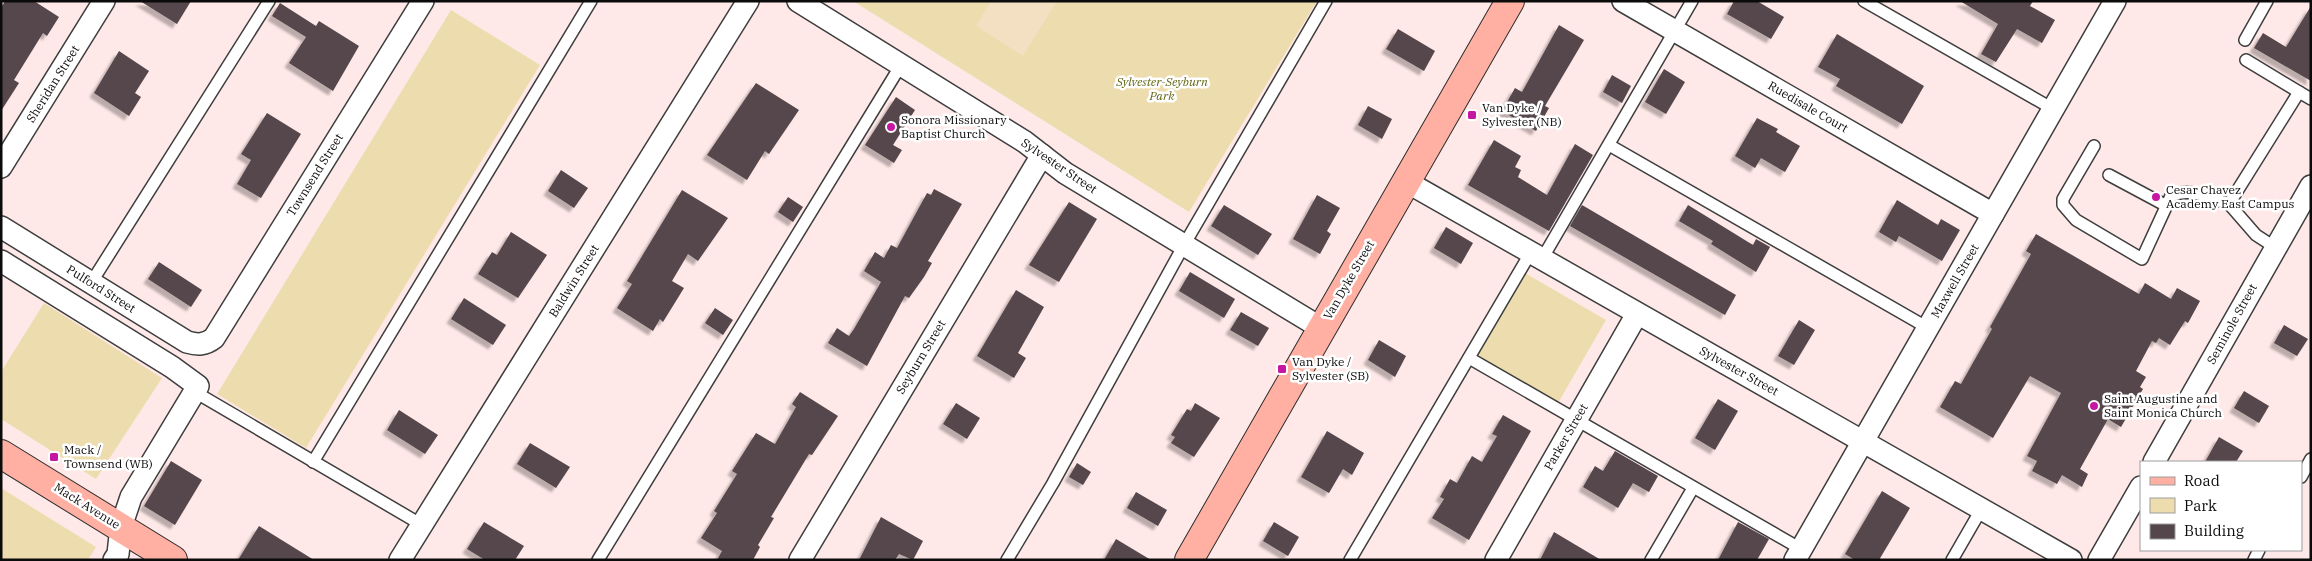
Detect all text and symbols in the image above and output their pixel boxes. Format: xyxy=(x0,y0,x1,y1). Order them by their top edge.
street label: Sheridan Street xyxy=(23,42,82,125)
park label: Sylvester-Seyburn Park xyxy=(1115,74,1208,103)
street label: Ruedisale Court xyxy=(1766,78,1851,136)
place label: Van Dyke / Sylvester (NB) xyxy=(1482,100,1562,129)
marker: Van Dyke / Sylvester (NB) xyxy=(1466,109,1478,121)
place label: Sonora Missionary Baptist Church xyxy=(901,112,1007,141)
marker: Sonora Missionary Baptist Church xyxy=(885,121,897,133)
street label: Townsend Street xyxy=(283,131,346,219)
street label: Sylvester Street xyxy=(1019,135,1100,196)
place label: Cesar Chavez Academy East Campus xyxy=(2166,182,2295,211)
marker: Cesar Chavez Academy East Campus xyxy=(2150,191,2162,203)
street label: Van Dyke Street xyxy=(1320,238,1377,322)
street label: Maxwell Street xyxy=(1927,241,1982,320)
street label: Baldwin Street xyxy=(545,242,602,320)
street label: Pulford Street xyxy=(64,261,138,316)
street label: Seminole Street xyxy=(2203,281,2260,367)
street label: Seyburn Street xyxy=(893,317,949,397)
street label: Sylvester Street xyxy=(1697,343,1781,398)
place label: Van Dyke / Sylvester (SB) xyxy=(1292,354,1369,383)
marker: Van Dyke / Sylvester (SB) xyxy=(1276,363,1288,375)
place label: Saint Augustine and Saint Monica Church xyxy=(2104,391,2222,420)
marker: Saint Augustine and Saint Monica Church xyxy=(2088,400,2100,412)
street label: Parker Street xyxy=(1541,401,1591,473)
place label: Mack / Townsend (WB) xyxy=(64,442,153,471)
marker: Mack / Townsend (WB) xyxy=(48,451,60,463)
legend xyxy=(2140,461,2302,551)
text: Road xyxy=(2184,471,2220,490)
street label: Mack Avenue xyxy=(51,479,123,532)
text: Park xyxy=(2184,496,2217,515)
text: Building xyxy=(2184,521,2244,540)

